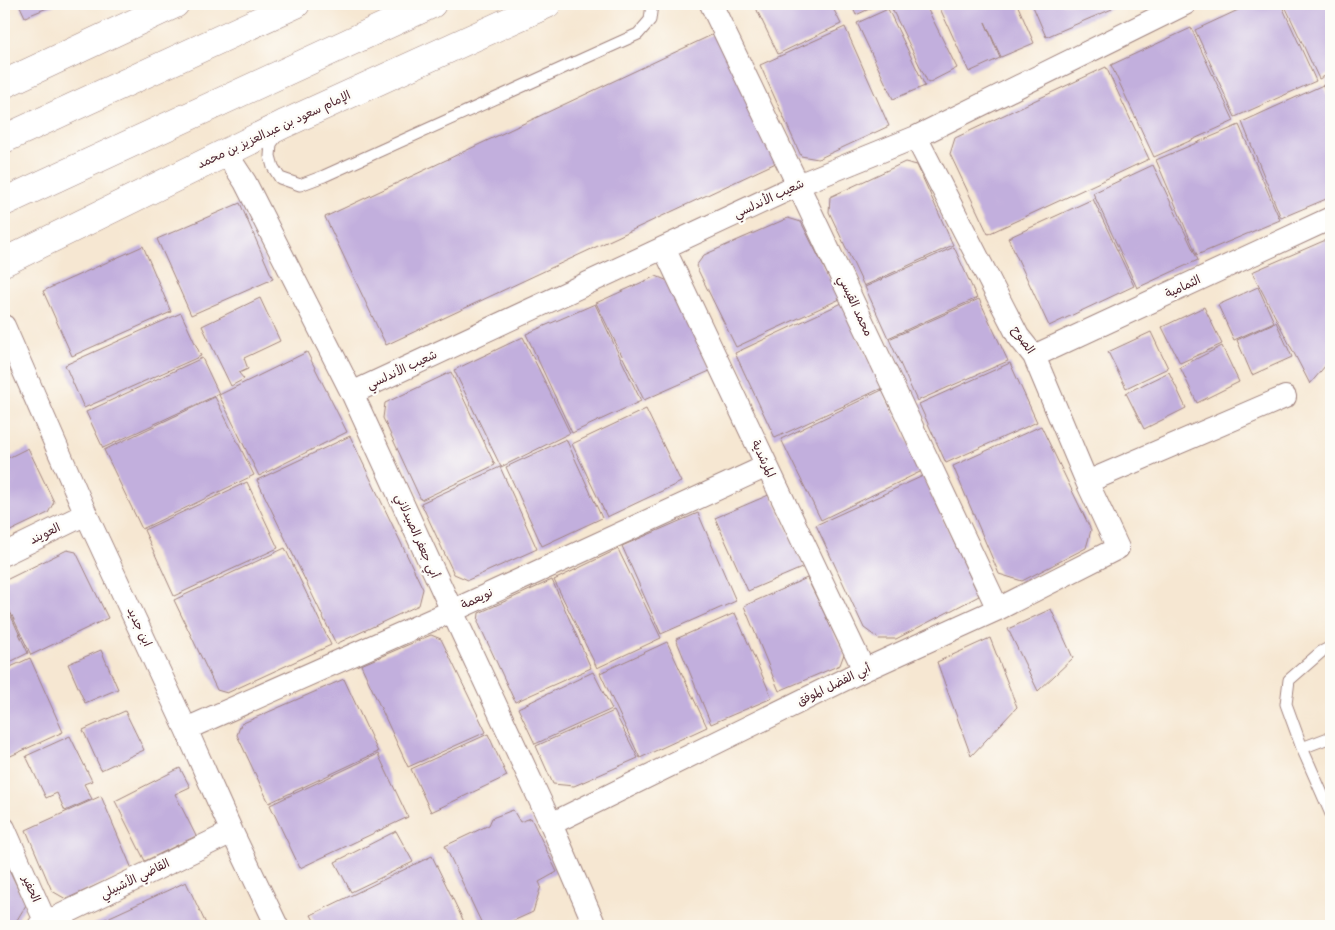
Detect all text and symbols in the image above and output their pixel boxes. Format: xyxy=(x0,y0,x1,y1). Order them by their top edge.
street label: الإمام سعود بن عبدالعزيز بن محمد xyxy=(195,88,354,173)
street label: شعيب الأندلسي xyxy=(731,175,808,225)
street label: الثمامية xyxy=(1163,272,1203,302)
street label: محمد القيسي xyxy=(832,273,876,340)
street label: الصوح xyxy=(1007,323,1038,358)
street label: شعيب الأندلسي xyxy=(364,346,441,396)
street label: المرشدية xyxy=(748,438,778,480)
street label: أبي جعفر الصيدلاني xyxy=(389,491,442,582)
street label: العويند xyxy=(27,520,63,548)
street label: نويعمة xyxy=(459,585,495,613)
street label: ابن جديد xyxy=(123,605,155,649)
street label: أبي الفضل الموفق xyxy=(795,661,875,712)
street label: القاضي الأشبيلي xyxy=(97,855,174,905)
street label: الحفير xyxy=(18,873,43,905)

